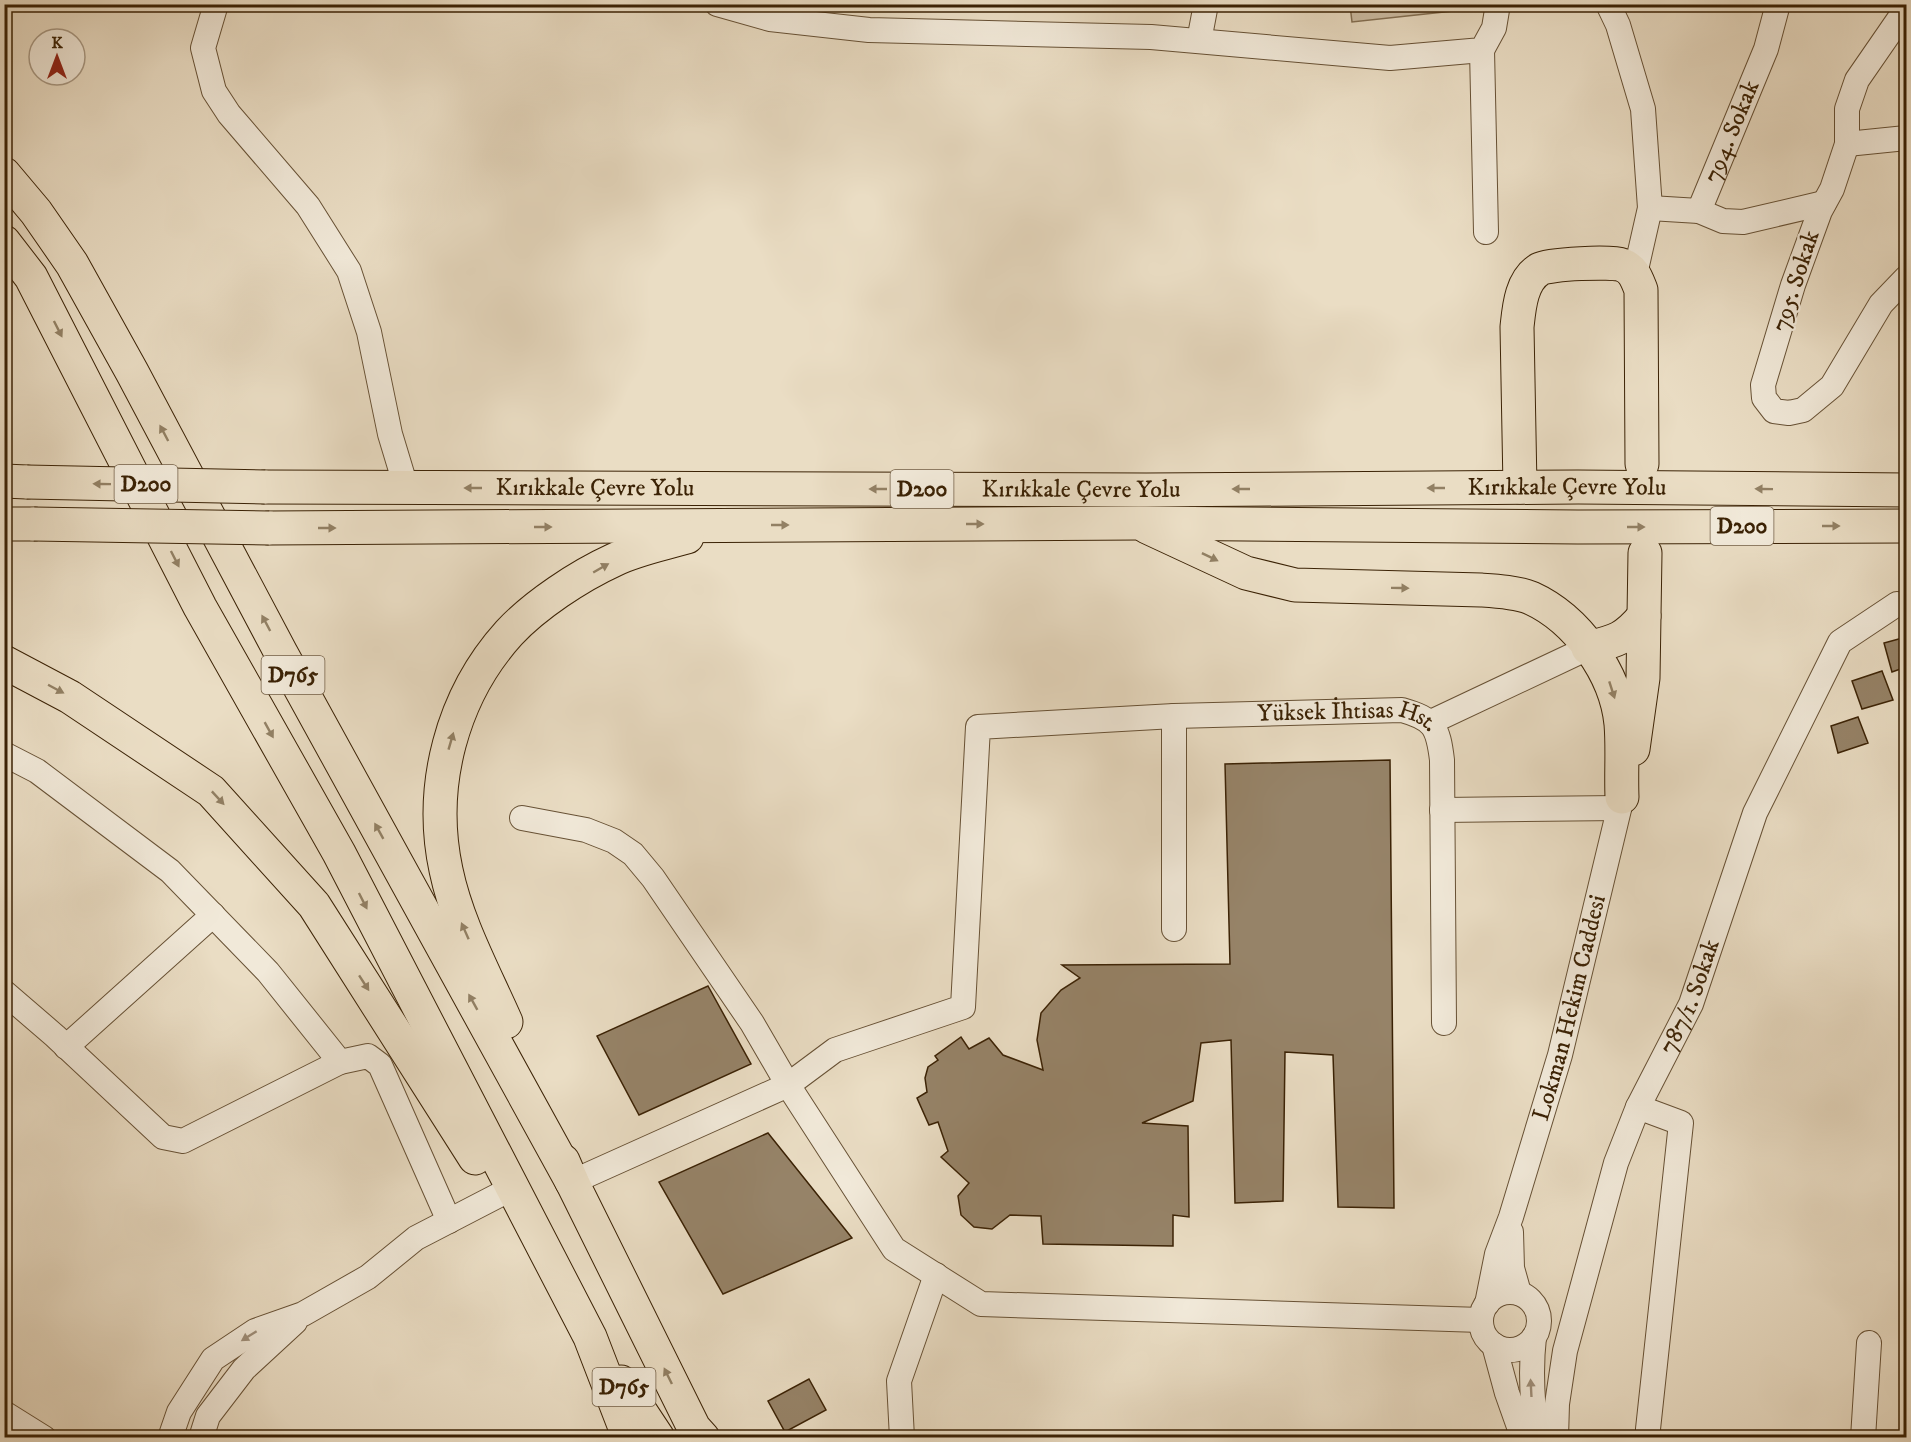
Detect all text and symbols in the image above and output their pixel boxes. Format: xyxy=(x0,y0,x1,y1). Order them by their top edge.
north arrow xyxy=(27,27,87,87)
text: K xyxy=(51,33,63,53)
street label: 794. Sokak xyxy=(1697,76,1766,187)
street label: 795. Sokak xyxy=(1766,226,1826,335)
one-way arrow xyxy=(53,321,63,338)
one-way arrow xyxy=(159,424,169,441)
road number: D200 xyxy=(114,465,178,503)
road number: D200 xyxy=(890,470,954,508)
street label: Kırıkkale Çevre Yolu xyxy=(1467,472,1667,503)
street label: Kırıkkale Çevre Yolu xyxy=(496,473,694,503)
street label: Kırıkkale Çevre Yolu xyxy=(981,474,1181,505)
one-way arrow xyxy=(92,479,111,488)
one-way arrow xyxy=(463,483,482,493)
one-way arrow xyxy=(1426,483,1445,493)
one-way arrow xyxy=(868,484,887,494)
one-way arrow xyxy=(1755,484,1774,494)
one-way arrow xyxy=(1231,485,1250,494)
road number: D200 xyxy=(1710,507,1774,545)
one-way arrow xyxy=(966,519,985,529)
one-way arrow xyxy=(771,520,790,530)
one-way arrow xyxy=(1822,521,1841,531)
one-way arrow xyxy=(534,522,553,532)
one-way arrow xyxy=(1627,522,1646,532)
one-way arrow xyxy=(318,523,337,533)
one-way arrow xyxy=(170,551,180,568)
one-way arrow xyxy=(1202,553,1219,562)
one-way arrow xyxy=(593,562,609,573)
one-way arrow xyxy=(1391,583,1410,593)
one-way arrow xyxy=(261,614,271,631)
road number: D765 xyxy=(262,656,324,694)
one-way arrow xyxy=(1608,681,1618,699)
one-way arrow xyxy=(47,684,65,694)
street label: Yüksek İhtisas Hst. xyxy=(1257,695,1446,737)
one-way arrow xyxy=(264,722,274,739)
one-way arrow xyxy=(447,732,456,750)
one-way arrow xyxy=(210,791,224,805)
one-way arrow xyxy=(374,822,384,839)
one-way arrow xyxy=(358,892,368,909)
street label: Lokman Hekim Caddesi xyxy=(1526,892,1613,1124)
one-way arrow xyxy=(461,923,470,940)
street label: 787/1. Sokak xyxy=(1653,935,1727,1059)
one-way arrow xyxy=(359,975,370,992)
one-way arrow xyxy=(468,993,478,1010)
one-way arrow xyxy=(241,1330,257,1341)
one-way arrow xyxy=(664,1367,673,1384)
road number: D765 xyxy=(592,1368,656,1406)
one-way arrow xyxy=(1527,1378,1536,1397)

